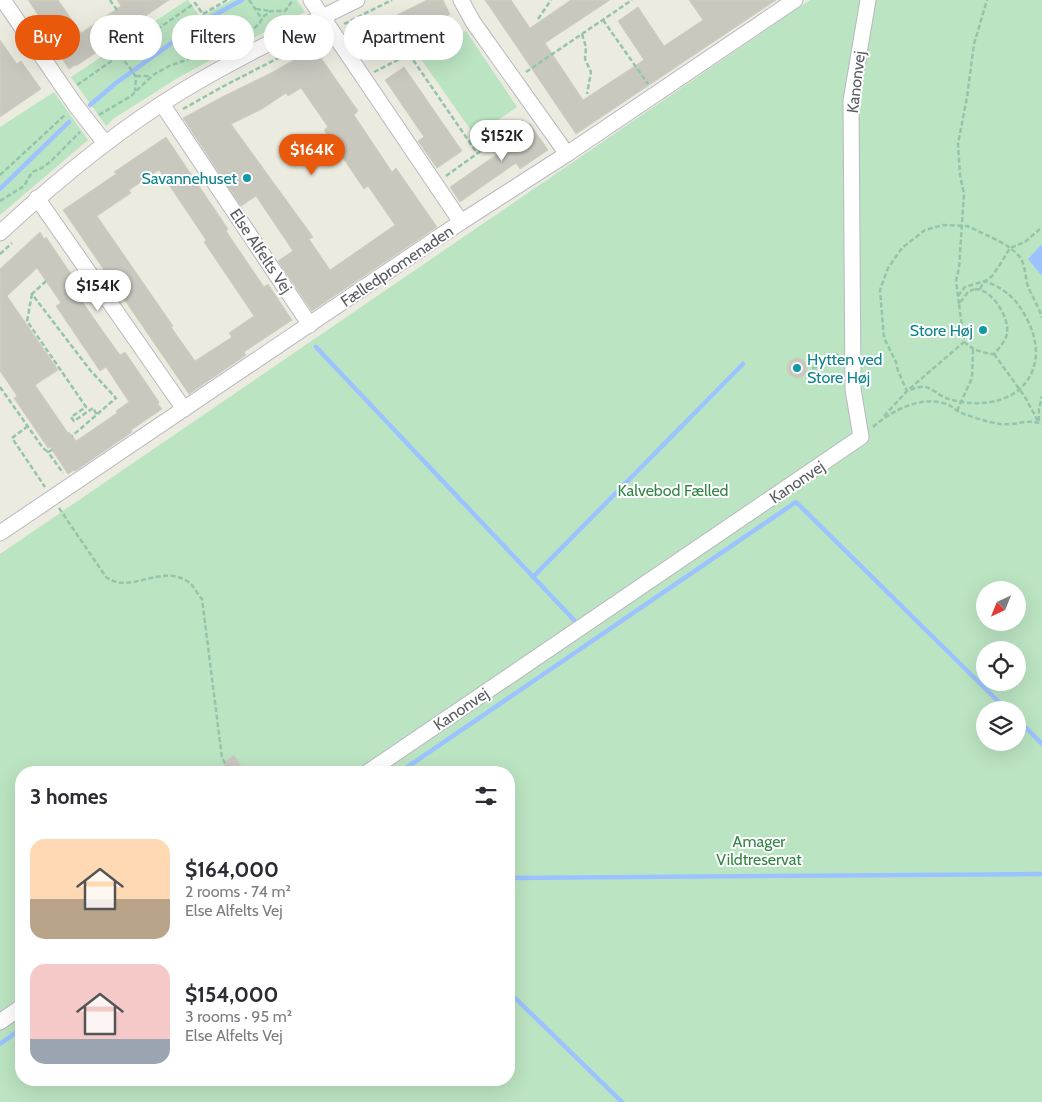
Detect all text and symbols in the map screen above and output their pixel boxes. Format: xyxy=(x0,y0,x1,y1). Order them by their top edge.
chip: Buy xyxy=(15,15,80,60)
chip: Rent xyxy=(90,15,162,60)
chip: Filters xyxy=(172,15,254,60)
chip: New xyxy=(264,15,334,60)
chip: Apartment xyxy=(344,15,463,60)
street label: Kanonvej xyxy=(843,50,869,114)
pin: $152K xyxy=(467,120,537,162)
text: $152K xyxy=(481,126,523,145)
pin: $164K xyxy=(277,134,347,176)
text: $164K xyxy=(290,140,334,159)
place label: Savannehuset xyxy=(141,169,238,188)
marker: Savannehuset xyxy=(241,172,253,184)
street label: Else Alfelts Vej xyxy=(226,205,296,297)
street label: Fælledpromenaden xyxy=(337,221,457,311)
pin: $154K xyxy=(63,270,133,312)
text: $154K xyxy=(76,276,120,295)
place label: Store Høj xyxy=(910,321,973,340)
marker: Store Høj xyxy=(977,324,989,336)
place label: Hytten ved Store Høj xyxy=(807,350,883,387)
marker: Hytten ved Store Høj xyxy=(791,362,803,374)
street label: Kanonvej xyxy=(766,457,828,507)
park label: Kalvebod Fælled xyxy=(618,481,728,500)
north arrow xyxy=(976,581,1026,631)
map controls xyxy=(976,581,1026,751)
button: locate xyxy=(976,641,1026,691)
street label: Kanonvej xyxy=(430,684,492,734)
button: layers xyxy=(976,701,1026,751)
icon: filters xyxy=(472,782,500,810)
text: 3 homes xyxy=(30,784,108,809)
park label: Amager Vildtreservat xyxy=(716,832,802,869)
text: $164,000 xyxy=(185,857,279,882)
icon: home xyxy=(70,859,130,919)
text: 2 rooms · 74 m² xyxy=(185,882,291,901)
text: Else Alfelts Vej xyxy=(185,901,283,920)
text: $154,000 xyxy=(185,982,278,1007)
icon: home xyxy=(70,984,130,1044)
text: 3 rooms · 95 m² xyxy=(185,1007,292,1026)
text: Else Alfelts Vej xyxy=(185,1026,283,1045)

